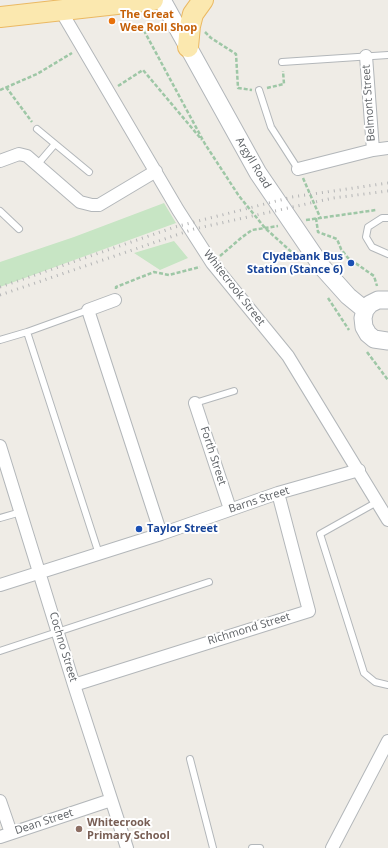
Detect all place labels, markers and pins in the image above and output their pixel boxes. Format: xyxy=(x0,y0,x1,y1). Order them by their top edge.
place label: The Great Wee Roll Shop xyxy=(120,8,197,34)
marker: The Great Wee Roll Shop xyxy=(107,16,117,26)
place label: Clydebank Bus Station (Stance 6) xyxy=(247,250,343,276)
marker: Clydebank Bus Station (Stance 6) xyxy=(346,258,356,268)
place label: Taylor Street xyxy=(147,522,218,536)
marker: Taylor Street xyxy=(134,524,144,534)
place label: Whitecrook Primary School xyxy=(87,816,170,842)
marker: Whitecrook Primary School xyxy=(74,824,84,834)

